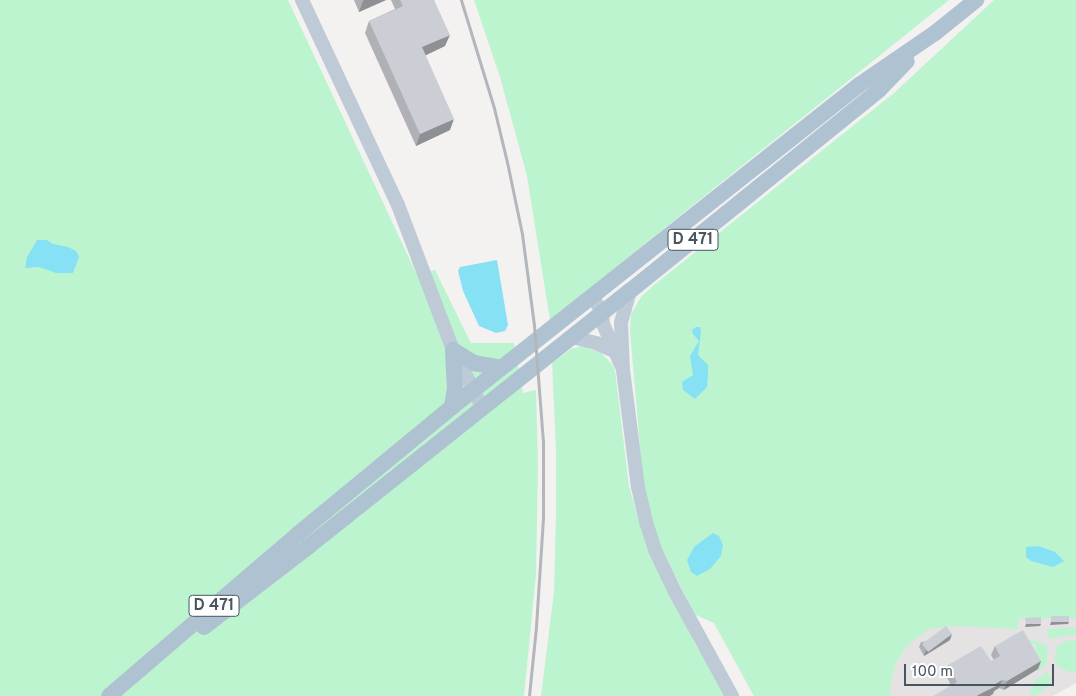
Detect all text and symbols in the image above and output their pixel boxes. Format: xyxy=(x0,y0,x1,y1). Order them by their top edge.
road number: D 471 xyxy=(667,226,719,254)
road number: D 471 xyxy=(188,592,240,620)
scale bar xyxy=(906,654,1056,686)
text: 100 m xyxy=(912,663,953,682)

